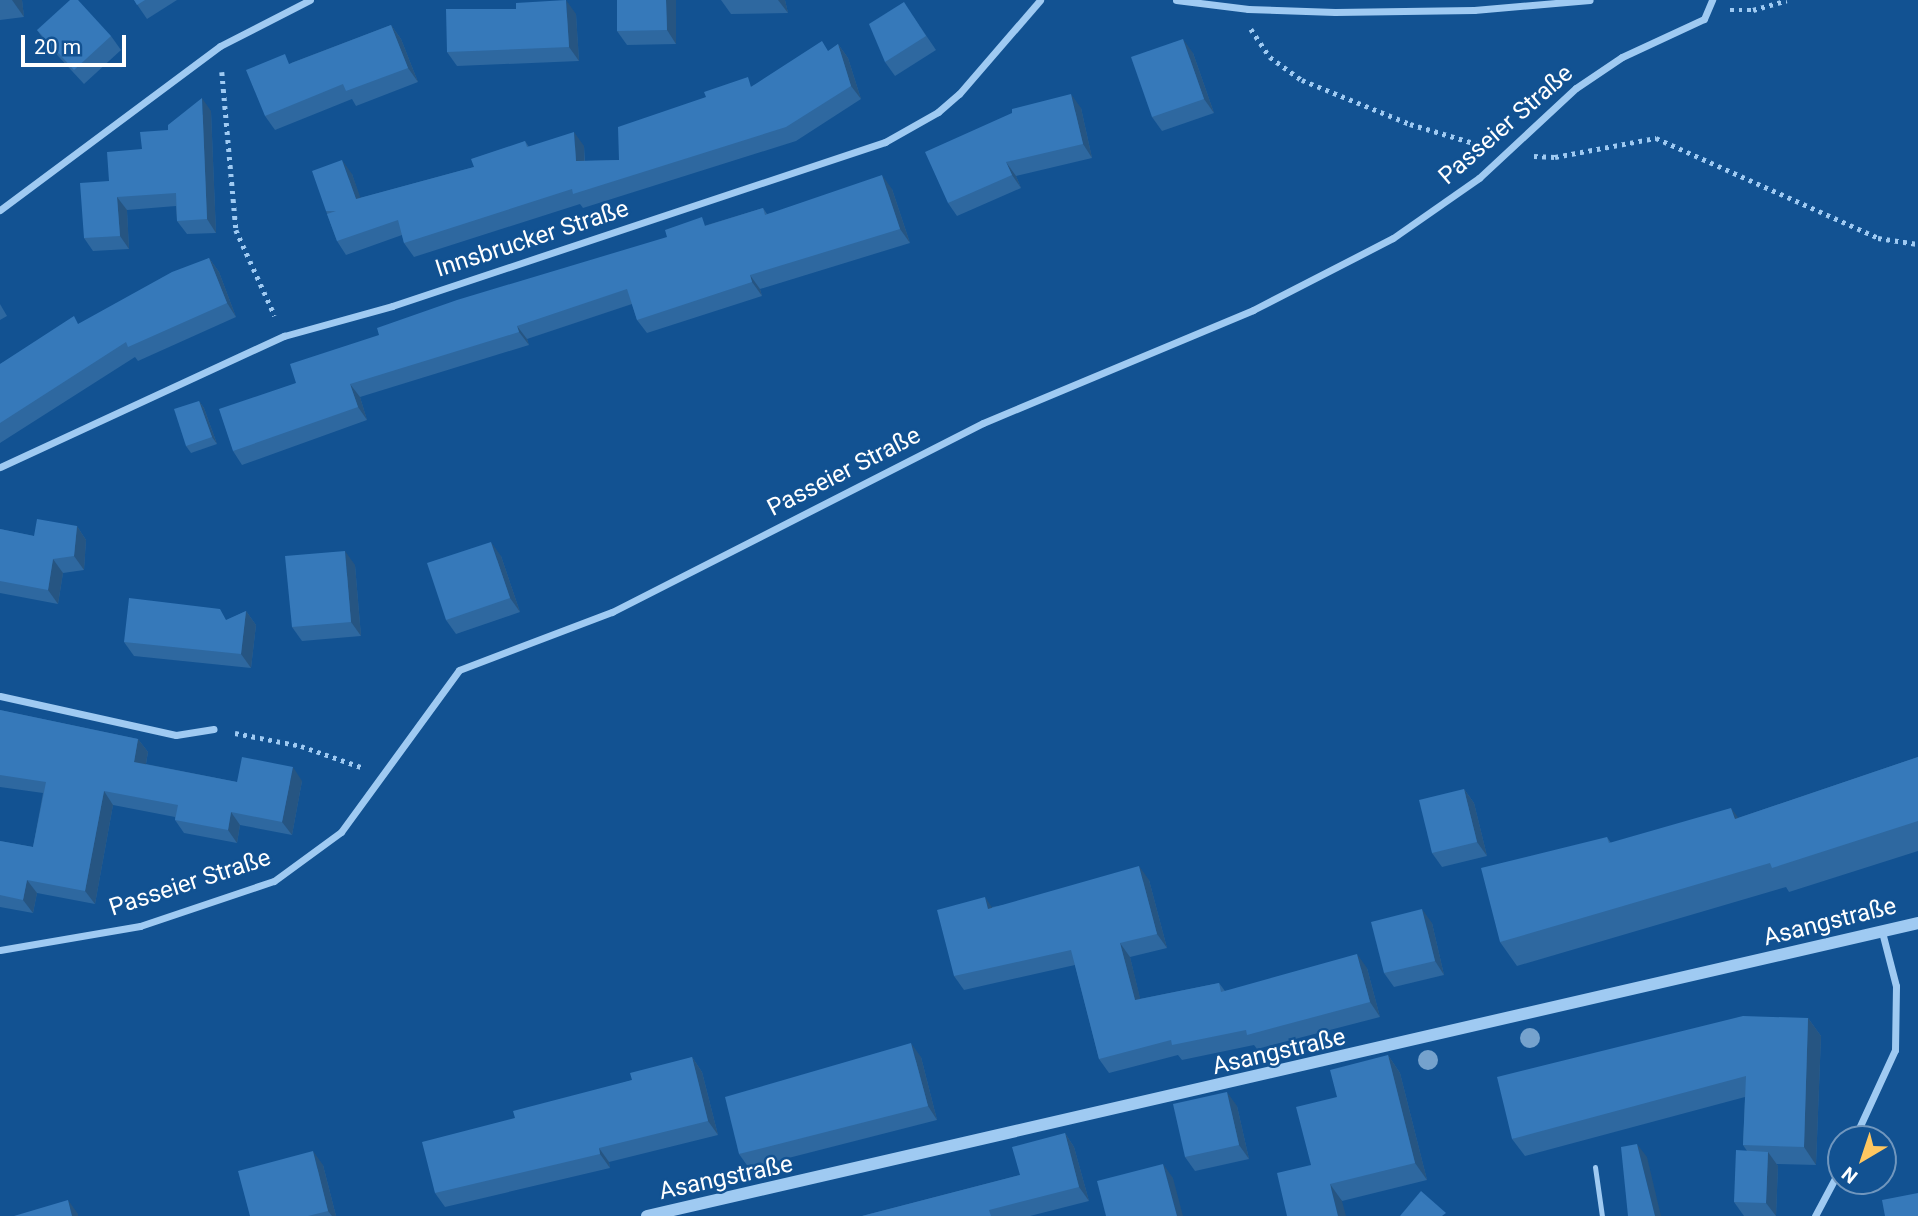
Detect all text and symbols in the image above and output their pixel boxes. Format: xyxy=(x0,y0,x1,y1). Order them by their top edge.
scale bar xyxy=(24,21,130,65)
text: 20 m xyxy=(34,35,81,59)
street label: Passeier Straße xyxy=(1433,59,1579,191)
street label: Innsbrucker Straße xyxy=(432,194,632,284)
street label: Passeier Straße xyxy=(763,421,925,523)
street label: Passeier Straße xyxy=(106,843,274,923)
street label: Asangstraße xyxy=(1761,892,1899,952)
street label: Asangstraße xyxy=(1210,1023,1348,1081)
north arrow xyxy=(1827,1125,1897,1195)
street label: Asangstraße xyxy=(657,1150,795,1206)
text: N xyxy=(1837,1162,1862,1188)

